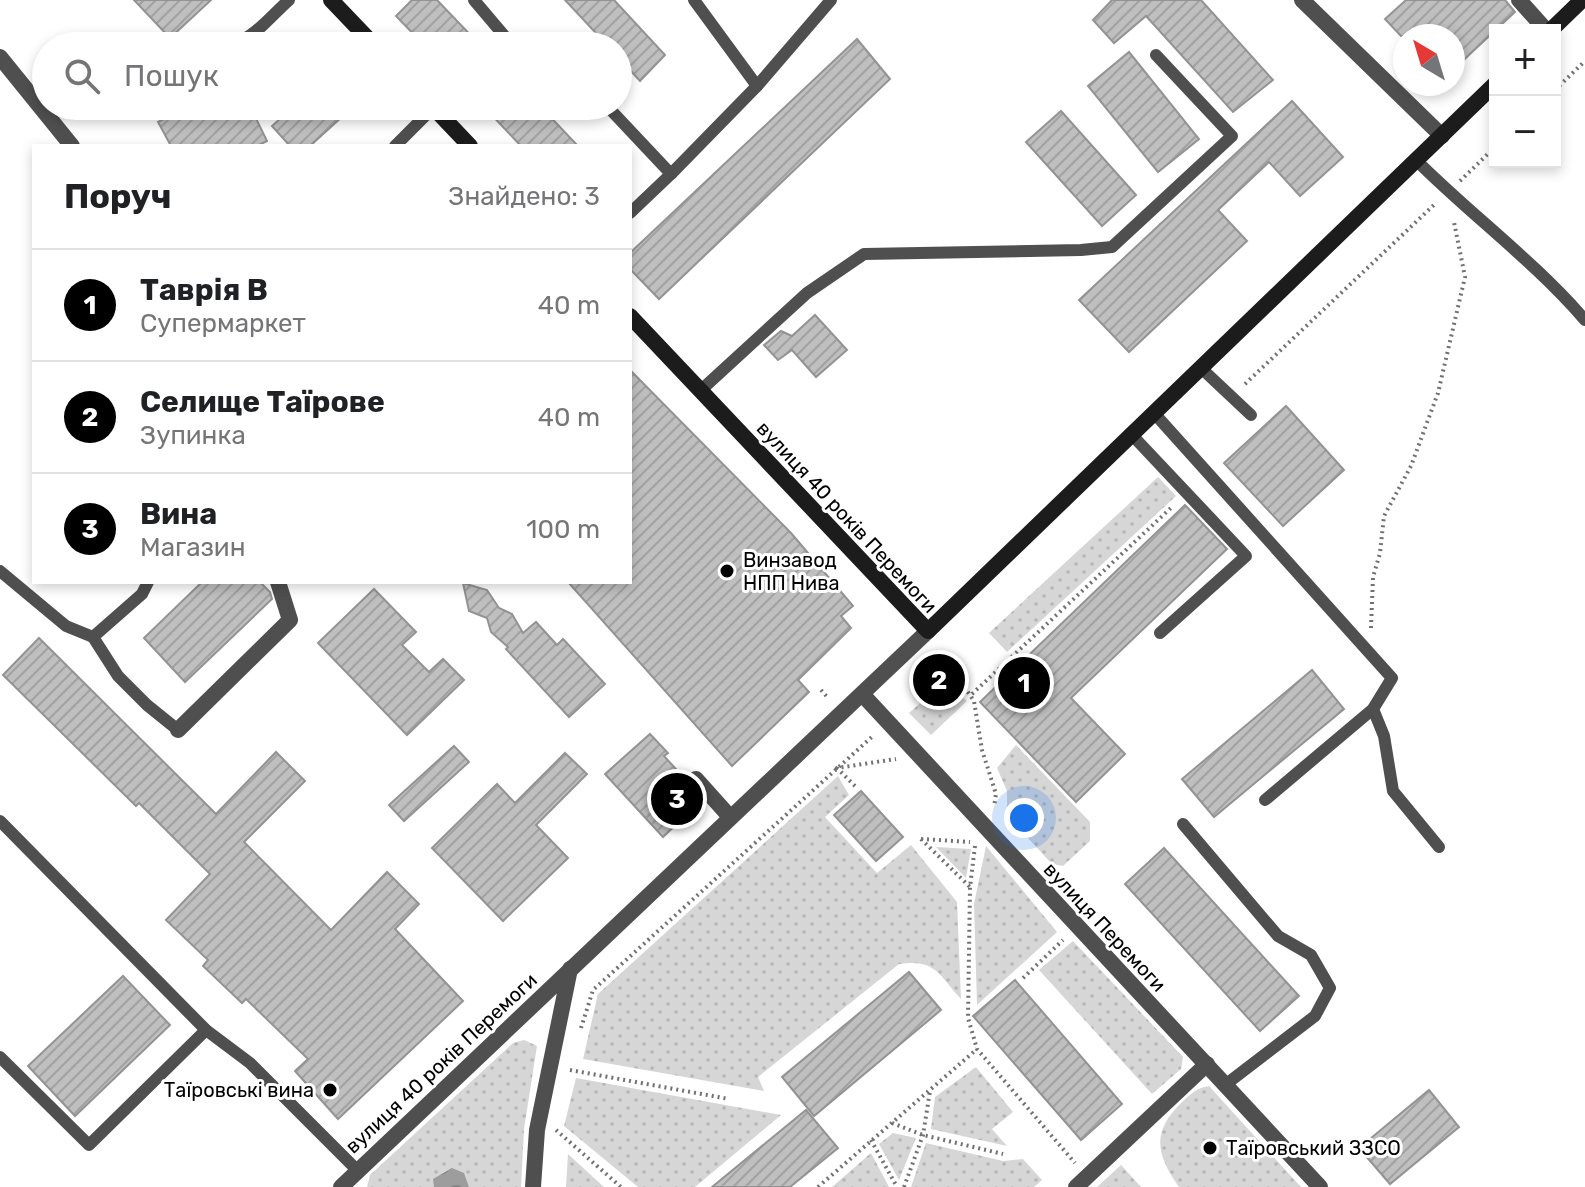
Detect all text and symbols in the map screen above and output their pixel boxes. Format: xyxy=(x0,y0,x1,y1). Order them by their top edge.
north arrow xyxy=(1393,24,1465,96)
map controls xyxy=(1489,24,1561,168)
button: + xyxy=(1489,24,1561,96)
search box xyxy=(32,32,632,120)
icon: search xyxy=(60,54,104,98)
text: Пошук xyxy=(124,58,219,94)
button: − xyxy=(1489,96,1561,168)
text: Поруч xyxy=(64,176,172,217)
text: Знайдено: 3 xyxy=(448,181,600,212)
text: Таврія В xyxy=(140,272,268,308)
text: 1 xyxy=(84,290,96,321)
text: 40 m xyxy=(538,290,600,321)
text: Супермаркет xyxy=(140,308,306,339)
text: Селище Таїрове xyxy=(140,384,385,420)
text: 2 xyxy=(82,402,98,433)
text: 40 m xyxy=(538,402,600,433)
street label: вулиця 40 років Перемоги xyxy=(752,416,942,618)
text: Зупинка xyxy=(140,420,246,451)
text: Вина xyxy=(140,496,217,532)
text: 3 xyxy=(81,514,99,545)
text: 100 m xyxy=(526,514,600,545)
text: Магазин xyxy=(140,532,246,563)
place label: Винзавод НПП Нива xyxy=(743,548,839,595)
marker: Винзавод НПП Нива xyxy=(718,562,736,580)
pin: 2 xyxy=(913,650,965,710)
pin: 1 xyxy=(998,653,1050,713)
pin: 3 xyxy=(651,769,703,829)
your location xyxy=(1004,798,1044,838)
street label: вулиця Перемоги xyxy=(1039,857,1171,997)
street label: вулиця 40 років Перемоги xyxy=(340,968,542,1158)
place label: Таїровські вина xyxy=(164,1078,314,1102)
marker: Таїровські вина xyxy=(321,1081,339,1099)
place label: Таїровський ЗЗСО xyxy=(1226,1136,1401,1160)
marker: Таїровський ЗЗСО xyxy=(1201,1139,1219,1157)

